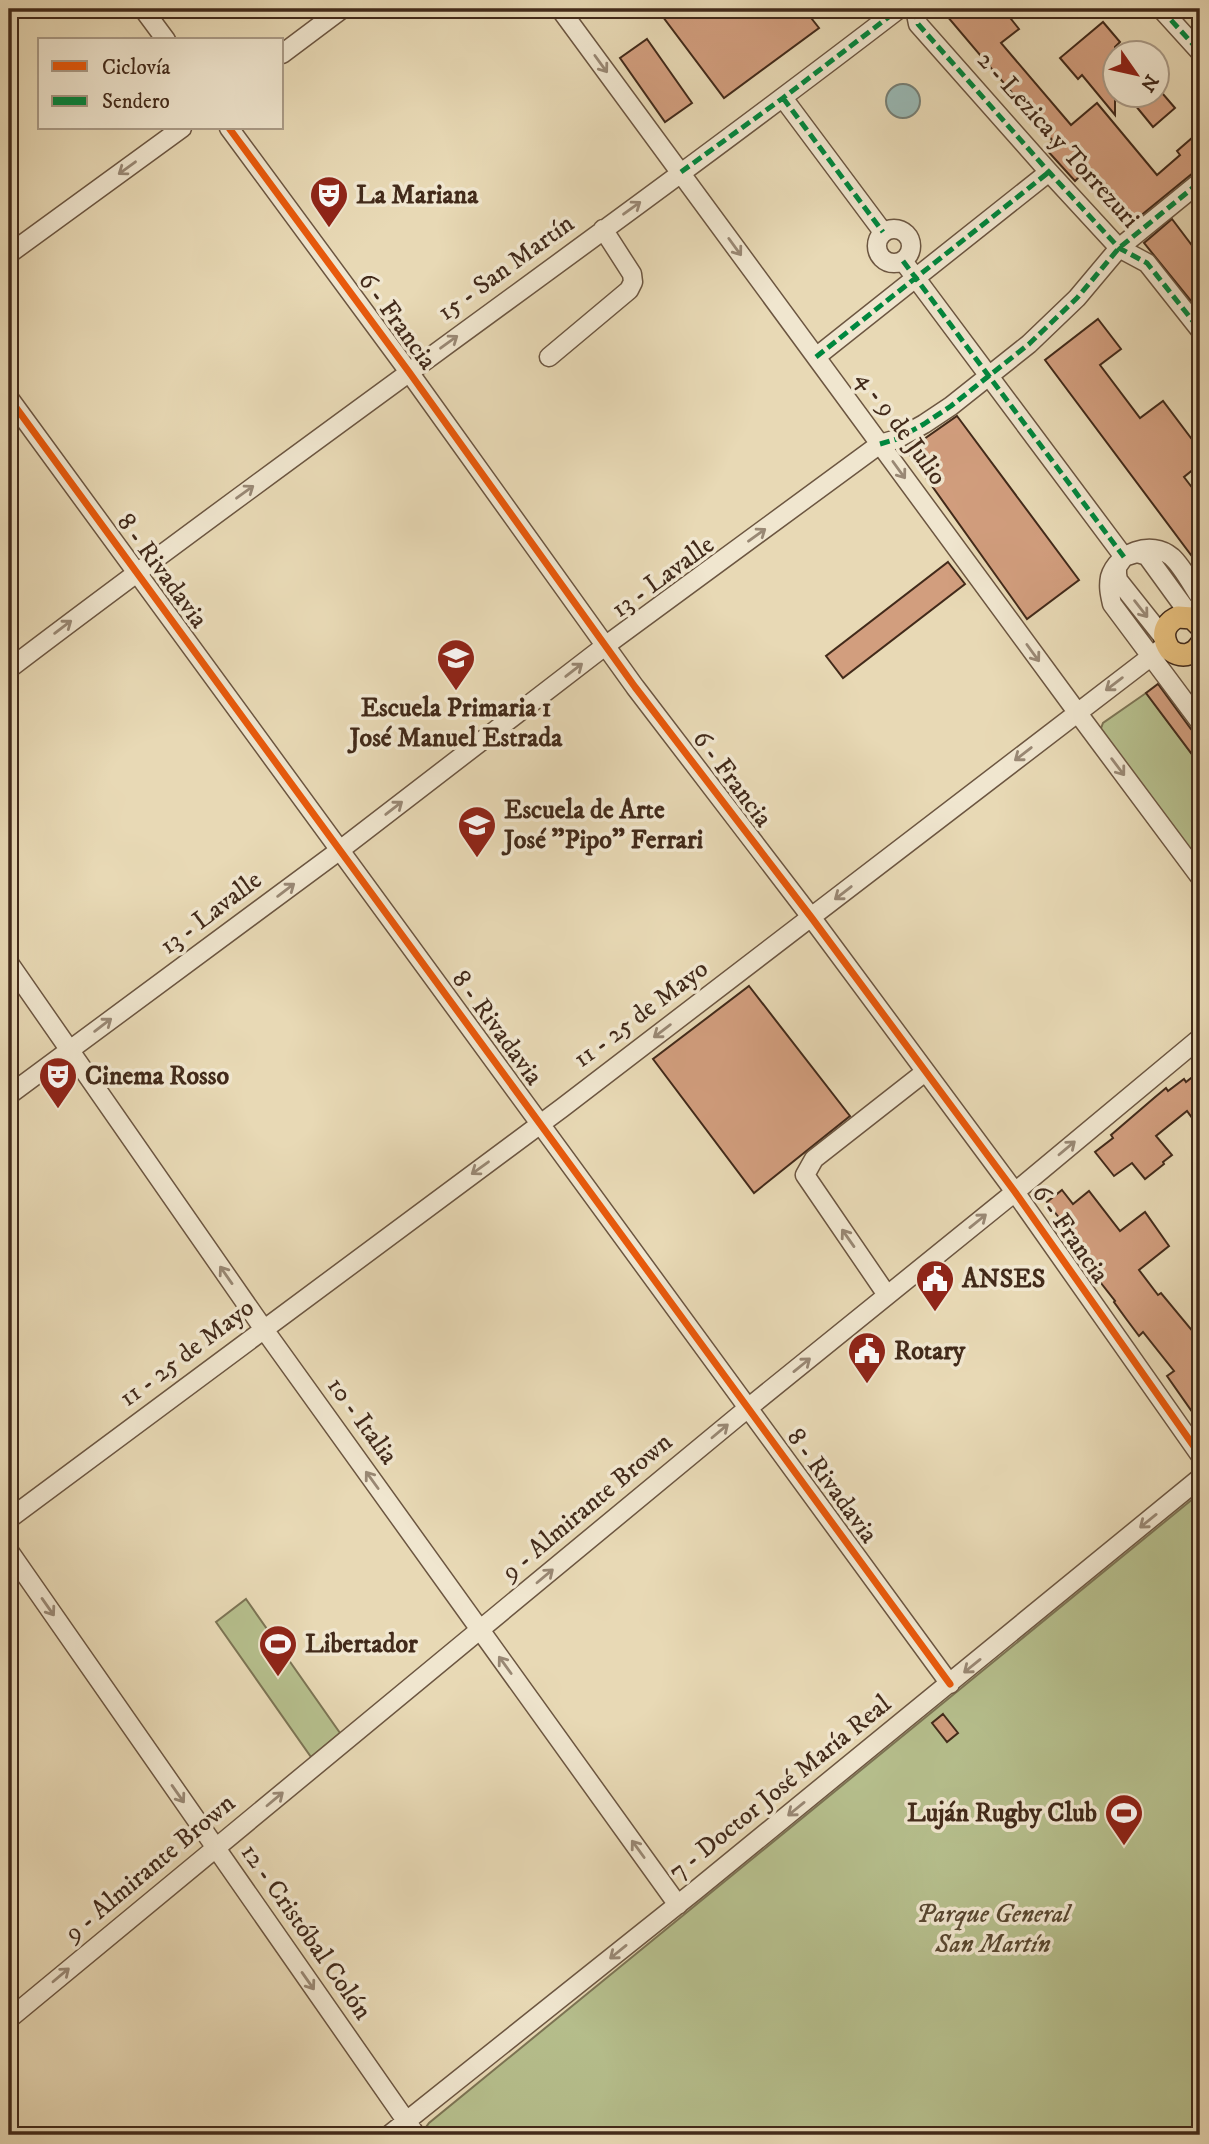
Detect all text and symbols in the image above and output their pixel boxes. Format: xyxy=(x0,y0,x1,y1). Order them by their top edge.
legend xyxy=(38,38,284,130)
north arrow xyxy=(1100,38,1170,108)
street label: 2 - Lezica y Torrezuri xyxy=(970,44,1146,236)
one-way arrow xyxy=(593,54,608,73)
text: Ciclovía xyxy=(102,55,170,81)
text: N xyxy=(1135,70,1163,96)
text: Sendero xyxy=(102,89,170,115)
one-way arrow xyxy=(118,161,137,175)
theatre icon: La Mariana xyxy=(308,174,350,229)
place label: La Mariana xyxy=(356,179,479,212)
one-way arrow xyxy=(622,201,641,215)
street label: 15 - San Martín xyxy=(431,207,581,329)
one-way arrow xyxy=(728,237,743,256)
street label: 6 - Francia xyxy=(350,266,444,376)
one-way arrow xyxy=(439,335,457,350)
street label: 4 - 9 de Julio xyxy=(848,364,954,492)
one-way arrow xyxy=(892,460,906,479)
one-way arrow xyxy=(236,484,254,499)
street label: 8 - Rivadavia xyxy=(109,507,215,635)
one-way arrow xyxy=(747,527,766,542)
street label: 13 - Lavalle xyxy=(605,529,721,625)
one-way arrow xyxy=(1134,599,1149,618)
one-way arrow xyxy=(53,620,72,635)
school or university icon: Escuela Primaria 1 José Manuel Estrada xyxy=(435,637,477,692)
one-way arrow xyxy=(1026,644,1041,662)
one-way arrow xyxy=(564,662,583,677)
one-way arrow xyxy=(1105,677,1123,692)
place label: Escuela Primaria 1 José Manuel Estrada xyxy=(347,692,563,755)
street label: 6 - Francia xyxy=(685,724,779,834)
one-way arrow xyxy=(1014,747,1032,762)
one-way arrow xyxy=(1110,757,1125,776)
place label: Escuela de Arte José "Pipo" Ferrari xyxy=(501,794,704,857)
one-way arrow xyxy=(384,801,402,816)
school or university icon: Escuela de Arte José "Pipo" Ferrari xyxy=(456,804,498,859)
street label: 13 - Lavalle xyxy=(153,864,269,962)
one-way arrow xyxy=(276,883,295,897)
one-way arrow xyxy=(834,886,852,901)
street label: 11 - 25 de Mayo xyxy=(567,952,715,1076)
street label: 8 - Rivadavia xyxy=(444,964,550,1092)
one-way arrow xyxy=(93,1018,112,1033)
one-way arrow xyxy=(653,1024,672,1039)
theatre icon: Cinema Rosso xyxy=(37,1055,79,1110)
place label: Cinema Rosso xyxy=(85,1060,229,1093)
one-way arrow xyxy=(1058,1140,1076,1156)
one-way arrow xyxy=(471,1161,490,1176)
street label: 6 - Francia xyxy=(1024,1178,1116,1290)
one-way arrow xyxy=(969,1214,987,1229)
one-way arrow xyxy=(841,1229,855,1248)
public building icon: ANSES xyxy=(914,1258,956,1313)
place label: ANSES xyxy=(961,1263,1045,1296)
one-way arrow xyxy=(219,1266,233,1285)
street label: 11 - 25 de Mayo xyxy=(113,1291,261,1415)
public building icon: Rotary xyxy=(846,1330,888,1385)
place label: Rotary xyxy=(894,1335,966,1368)
one-way arrow xyxy=(792,1357,810,1373)
street label: 10 - Italia xyxy=(319,1371,405,1471)
street label: 8 - Rivadavia xyxy=(779,1422,885,1550)
one-way arrow xyxy=(710,1424,728,1439)
street label: 9 - Almirante Brown xyxy=(493,1426,679,1589)
one-way arrow xyxy=(365,1471,379,1490)
one-way arrow xyxy=(1139,1513,1157,1529)
one-way arrow xyxy=(535,1569,553,1584)
one-way arrow xyxy=(41,1597,55,1616)
sports icon: Libertador xyxy=(257,1623,299,1678)
place label: Libertador xyxy=(305,1628,418,1661)
one-way arrow xyxy=(498,1656,512,1675)
one-way arrow xyxy=(963,1658,981,1674)
street label: 7 - Doctor José María Real xyxy=(662,1688,898,1888)
one-way arrow xyxy=(171,1784,185,1803)
street label: 9 - Almirante Brown xyxy=(56,1787,242,1950)
one-way arrow xyxy=(265,1792,283,1807)
sports icon: Luján Rugby Club xyxy=(1103,1792,1145,1847)
place label: Luján Rugby Club xyxy=(907,1797,1097,1830)
one-way arrow xyxy=(787,1802,805,1817)
street label: 12 - Cristóbal Colón xyxy=(233,1838,379,2027)
one-way arrow xyxy=(631,1840,645,1859)
park label: Parque General San Martín xyxy=(916,1898,1073,1961)
one-way arrow xyxy=(610,1945,628,1960)
one-way arrow xyxy=(52,1967,70,1983)
one-way arrow xyxy=(301,1971,315,1990)

